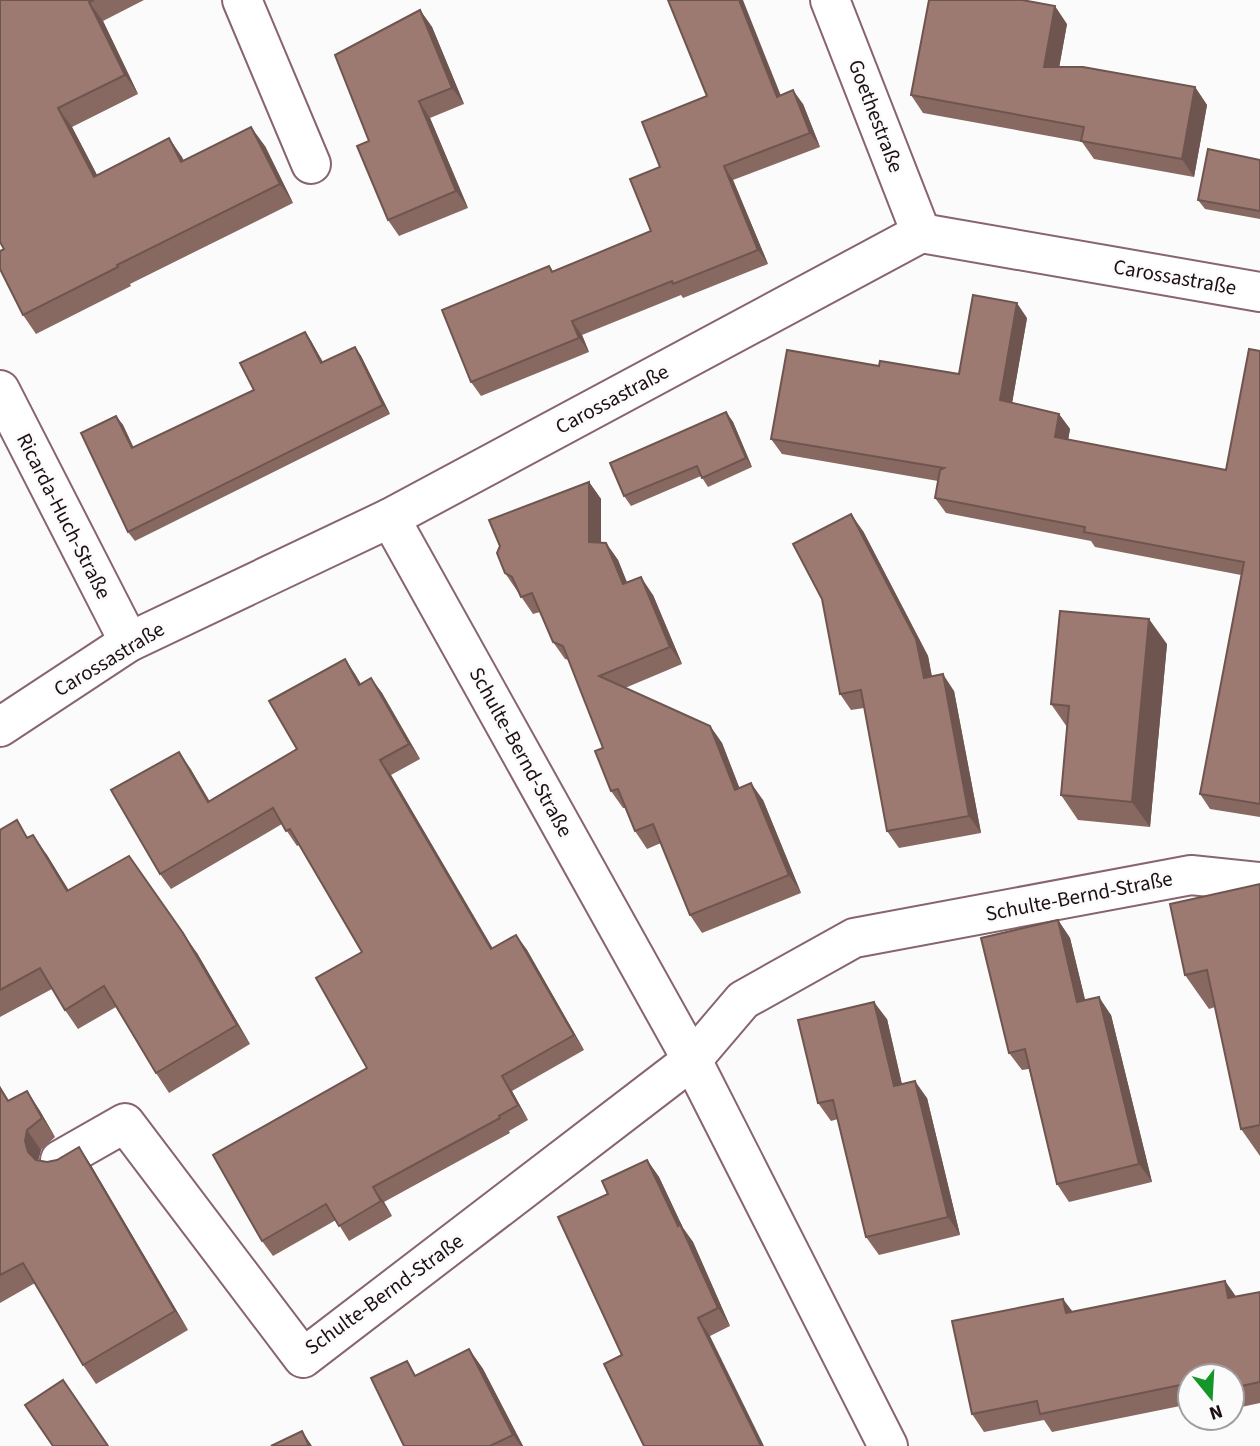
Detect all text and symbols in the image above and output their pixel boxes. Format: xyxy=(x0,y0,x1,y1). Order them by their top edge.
street label: Goethestraße xyxy=(841,55,911,177)
street label: Carossastraße xyxy=(1111,251,1239,303)
street label: Carossastraße xyxy=(550,357,674,441)
street label: Ricarda-Huch-Straße xyxy=(9,428,119,604)
street label: Carossastraße xyxy=(48,614,170,704)
street label: Schulte-Bernd-Straße xyxy=(462,662,580,842)
street label: Schulte-Bernd-Straße xyxy=(983,863,1175,929)
street label: Schulte-Bernd-Straße xyxy=(298,1226,470,1362)
north arrow xyxy=(1176,1362,1246,1432)
text: N xyxy=(1206,1397,1226,1427)

